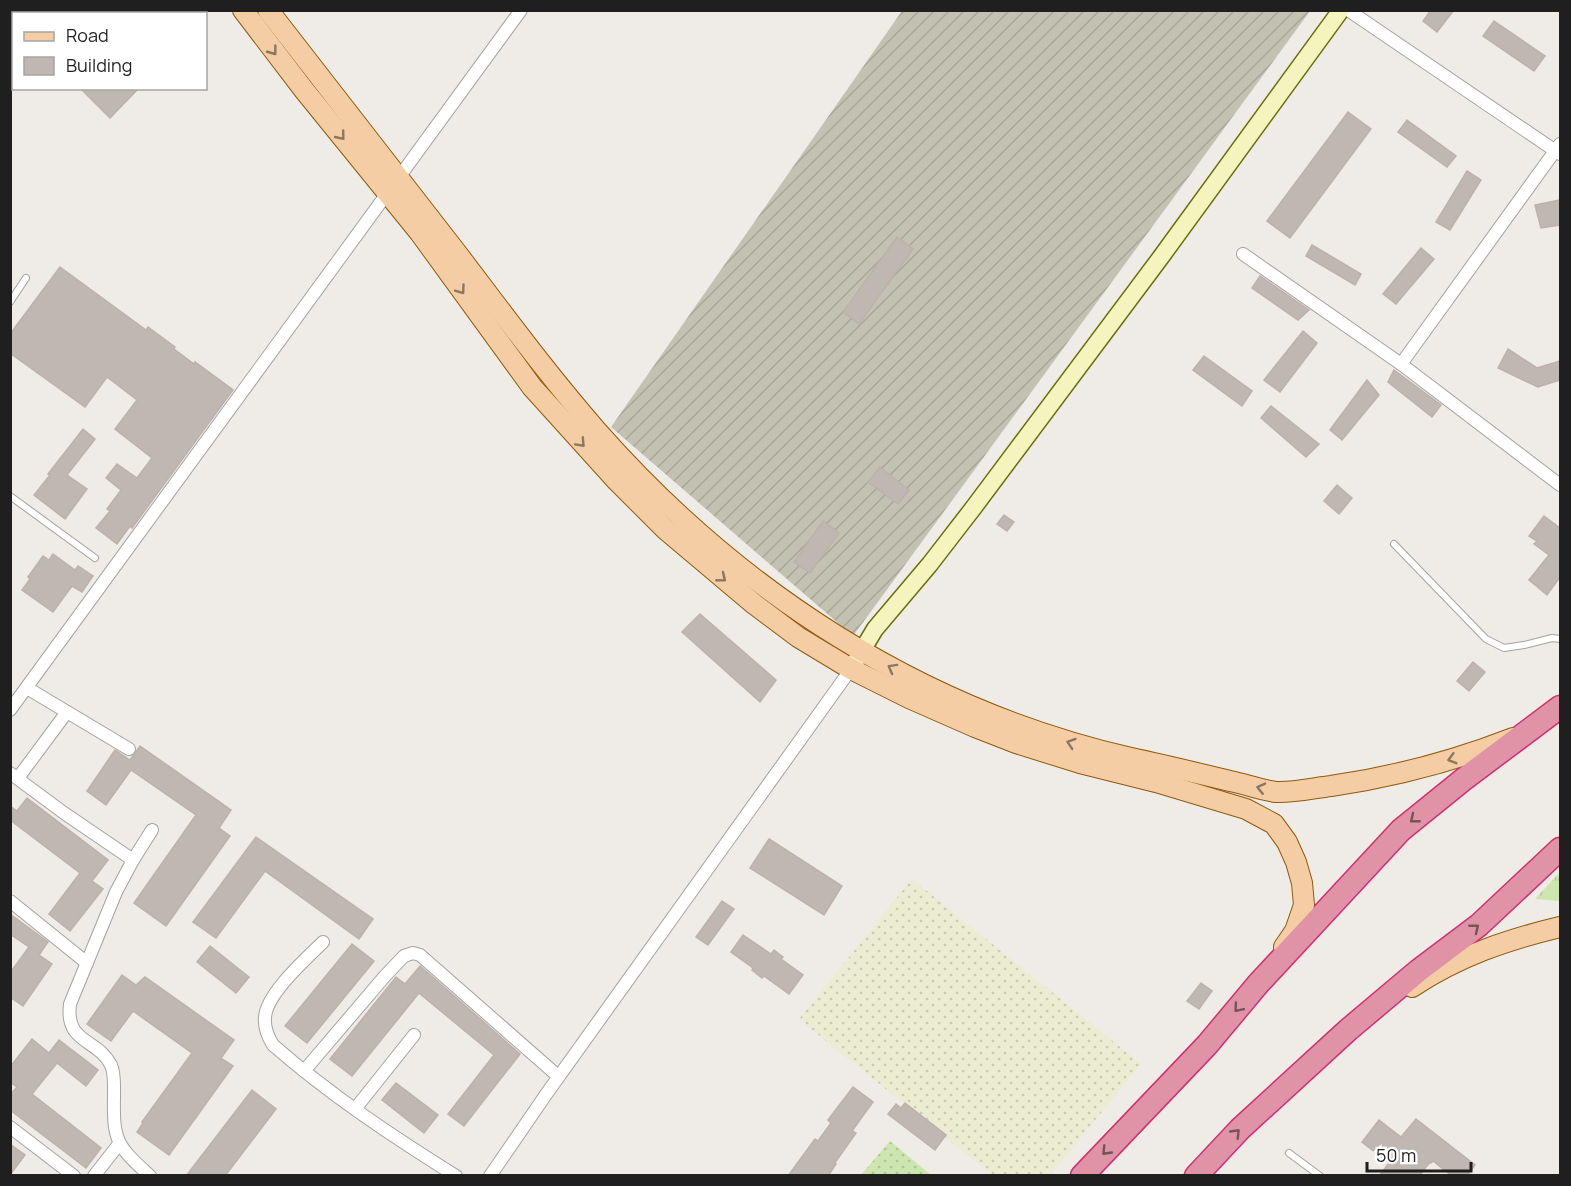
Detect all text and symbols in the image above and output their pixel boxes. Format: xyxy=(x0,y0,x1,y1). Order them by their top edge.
legend xyxy=(12,12,207,90)
text: Road xyxy=(66,23,109,47)
one-way arrow xyxy=(266,44,277,55)
text: Building xyxy=(66,53,132,77)
one-way arrow xyxy=(333,129,344,140)
one-way arrow xyxy=(454,283,465,294)
one-way arrow xyxy=(574,435,585,446)
one-way arrow xyxy=(715,570,726,581)
one-way arrow xyxy=(887,664,898,675)
one-way arrow xyxy=(1066,737,1077,750)
one-way arrow xyxy=(1447,752,1458,764)
one-way arrow xyxy=(1256,782,1266,795)
one-way arrow xyxy=(1410,812,1421,823)
one-way arrow xyxy=(1468,924,1479,935)
one-way arrow xyxy=(1234,1001,1245,1012)
one-way arrow xyxy=(1229,1129,1240,1139)
scale bar xyxy=(1367,1135,1470,1173)
text: 50 m xyxy=(1376,1143,1416,1167)
one-way arrow xyxy=(1102,1144,1113,1155)

